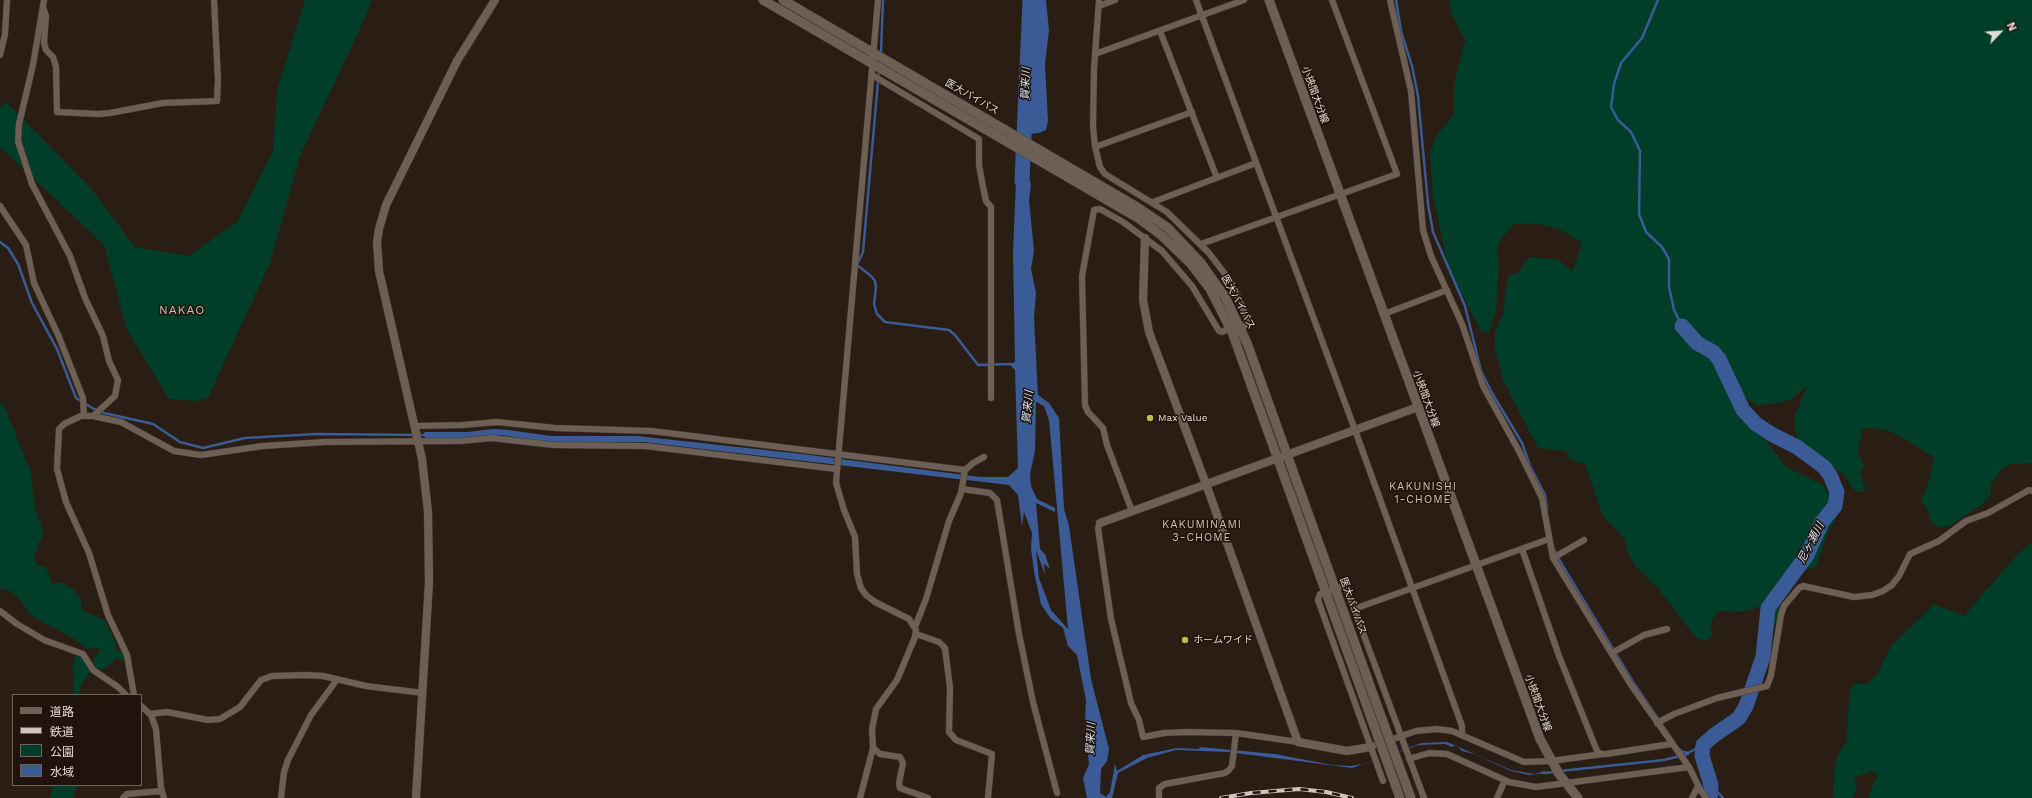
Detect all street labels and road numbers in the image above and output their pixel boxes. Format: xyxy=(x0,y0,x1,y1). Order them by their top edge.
street label: 小挾間大分線 xyxy=(1299,65,1331,125)
street label: 医大バイパス xyxy=(943,77,1001,117)
street label: 医大バイパス xyxy=(1219,273,1257,331)
street label: 小挾間大分線 xyxy=(1410,369,1442,429)
street label: 医大バイパス xyxy=(1337,576,1369,636)
street label: 小挾間大分線 xyxy=(1522,673,1554,733)

